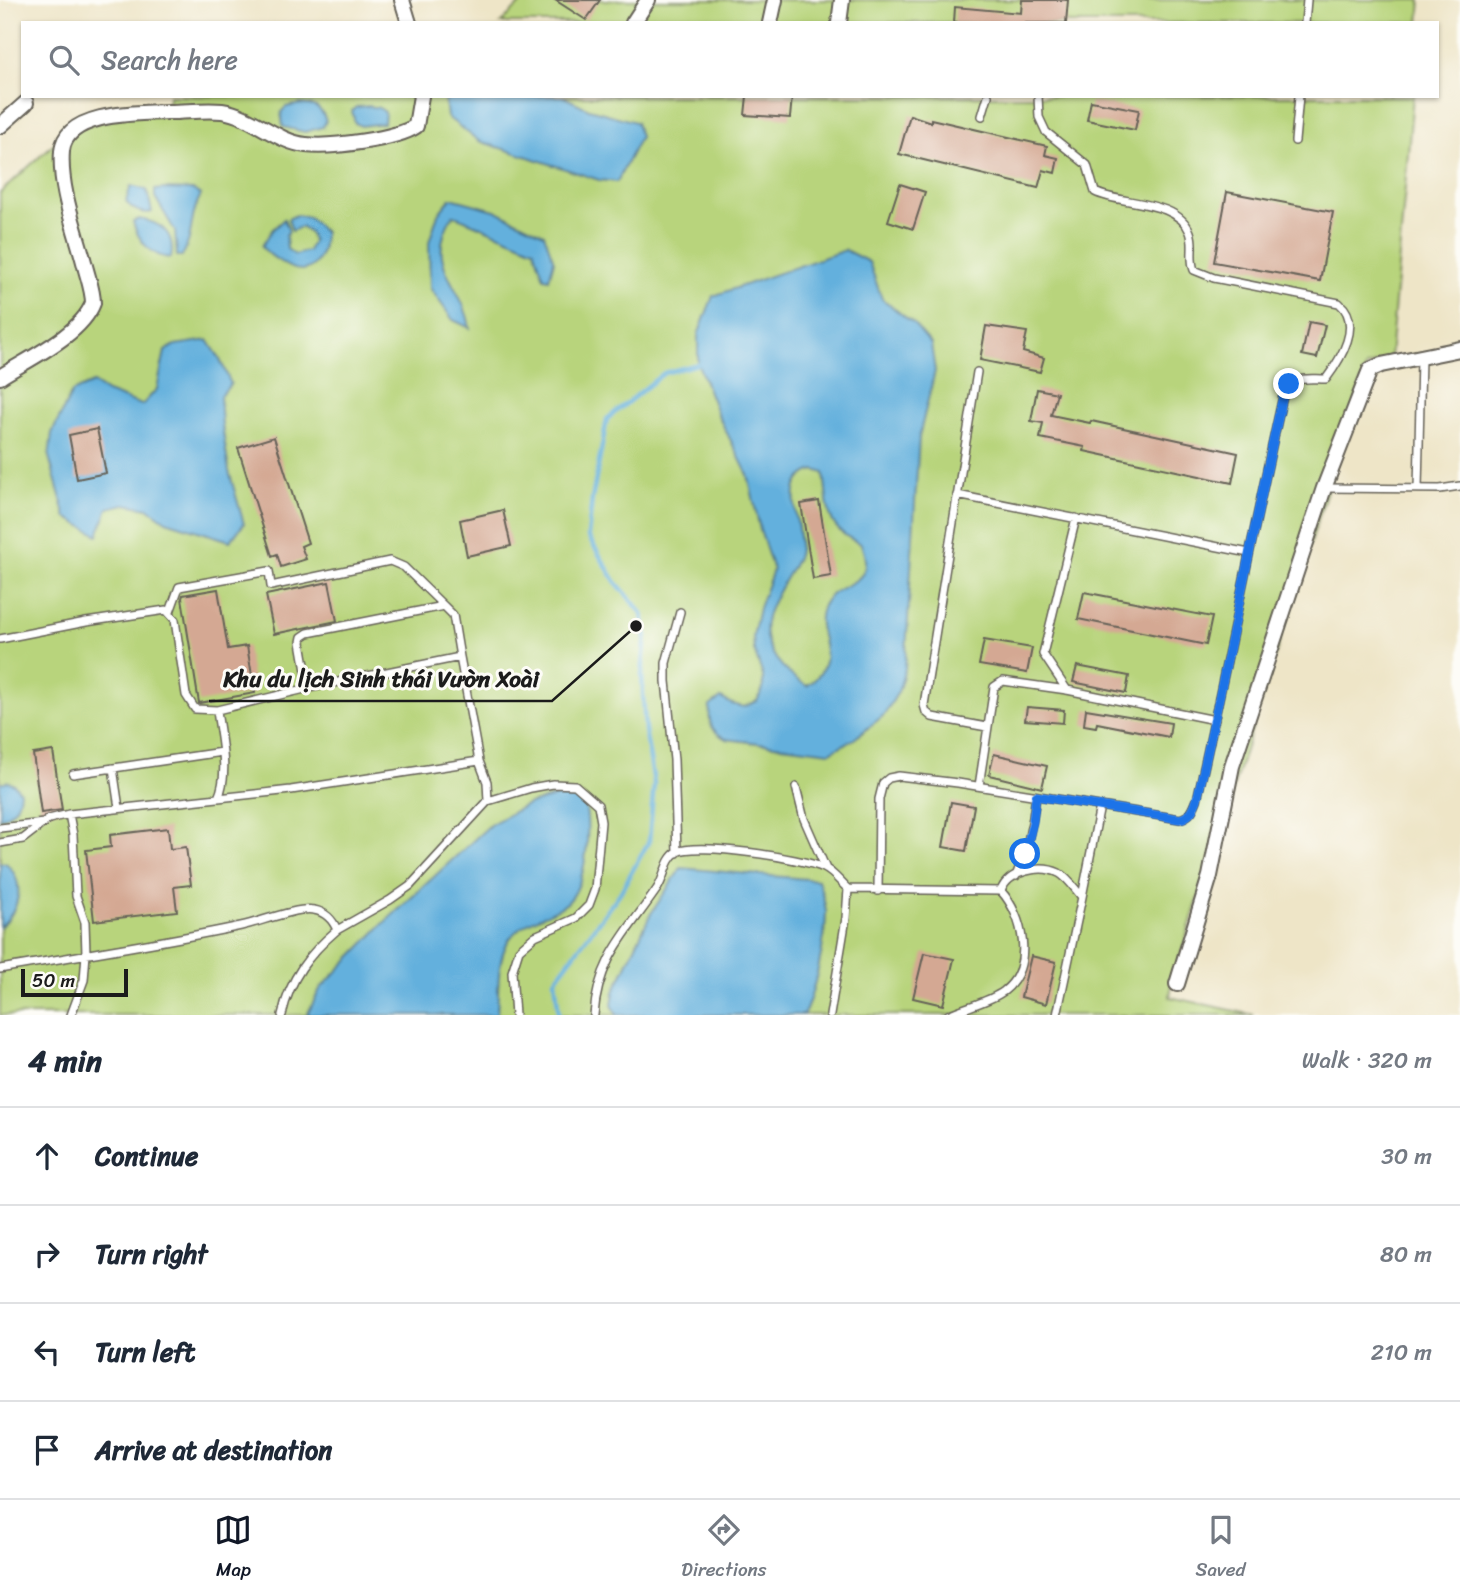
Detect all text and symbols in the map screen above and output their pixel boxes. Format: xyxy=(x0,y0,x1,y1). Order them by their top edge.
search box xyxy=(21,21,1439,98)
text: Search here xyxy=(101,37,238,83)
icon: search xyxy=(45,41,83,79)
route end xyxy=(1273,368,1304,399)
callout: Khu du lịch Sinh thái Vườn Xoài xyxy=(209,657,552,701)
text: Khu du lịch Sinh thái Vườn Xoài xyxy=(222,659,540,700)
route start xyxy=(1009,838,1040,869)
text: 50 m xyxy=(32,964,75,997)
scale bar xyxy=(21,966,128,998)
text: 4 min xyxy=(28,1034,102,1088)
text: Walk · 320 m xyxy=(1302,1040,1432,1081)
text: Continue xyxy=(95,1133,198,1179)
text: 30 m xyxy=(1381,1136,1432,1177)
icon: ahead xyxy=(28,1137,66,1175)
text: Turn right xyxy=(95,1231,208,1277)
text: 80 m xyxy=(1380,1234,1432,1275)
icon: right xyxy=(28,1235,66,1273)
text: Turn left xyxy=(95,1329,195,1375)
text: 210 m xyxy=(1371,1332,1432,1373)
icon: left xyxy=(28,1333,66,1371)
text: Arrive at destination xyxy=(95,1427,332,1473)
icon: arrive xyxy=(28,1431,66,1469)
tab: Map xyxy=(214,1511,252,1586)
tab: Directions xyxy=(681,1511,767,1586)
tab: Saved xyxy=(1195,1511,1246,1586)

